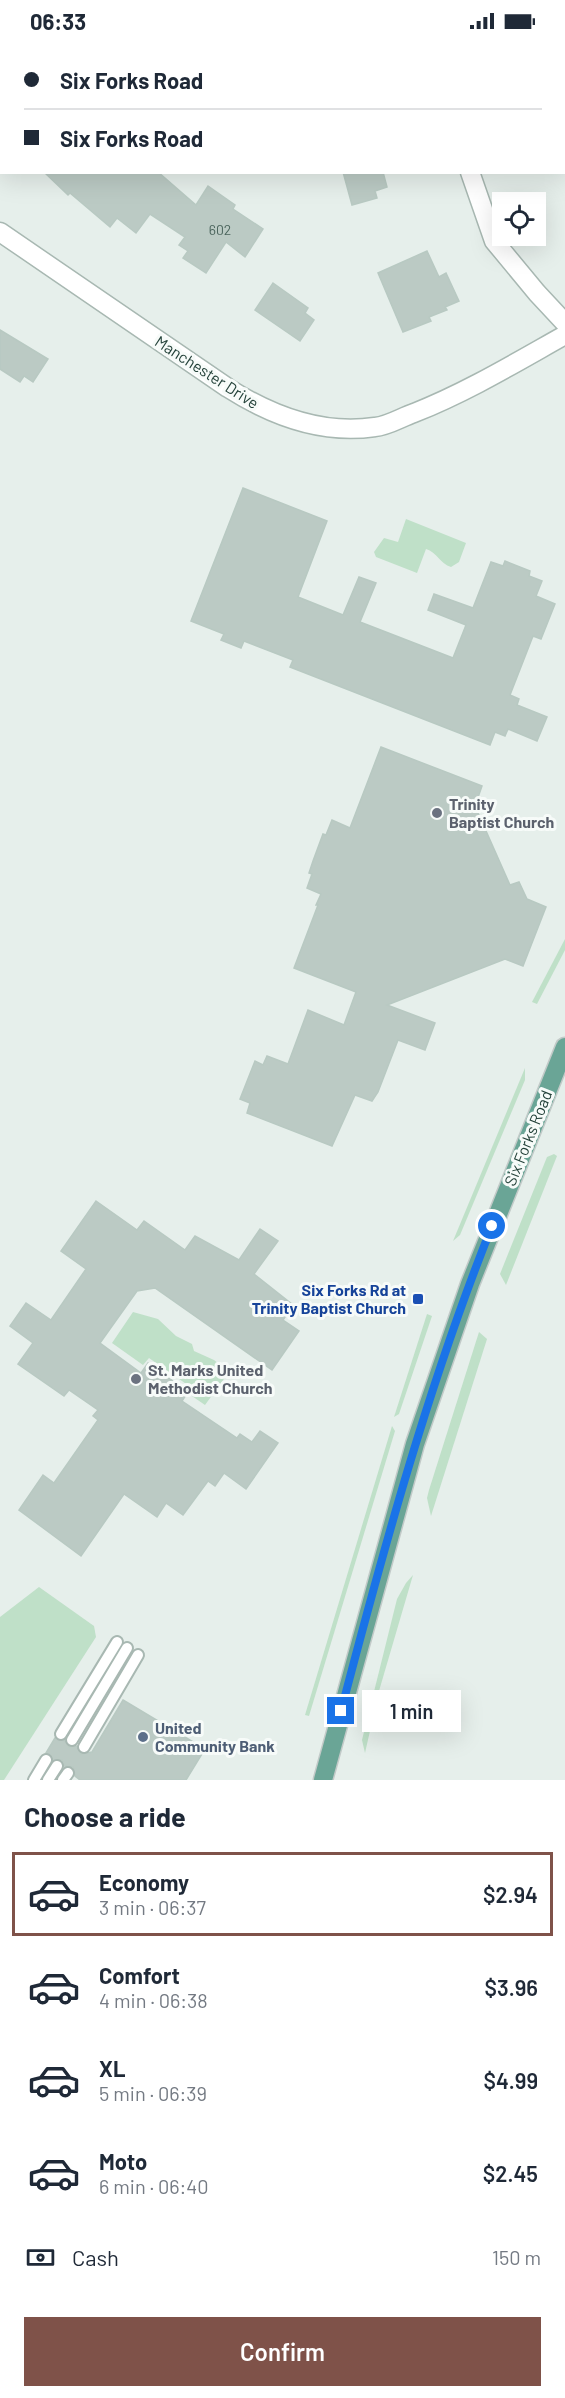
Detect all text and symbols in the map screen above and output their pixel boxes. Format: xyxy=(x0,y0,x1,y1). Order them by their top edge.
text: 06:33 xyxy=(30,8,86,34)
text: Six Forks Road xyxy=(60,67,203,93)
text: Six Forks Road xyxy=(60,125,203,151)
map controls xyxy=(492,192,546,246)
button: locate xyxy=(492,192,546,246)
house number: 602 xyxy=(209,221,231,238)
street label: Manchester Drive xyxy=(152,331,263,412)
place label: Trinity Baptist Church xyxy=(449,794,554,831)
marker: Trinity Baptist Church xyxy=(430,806,444,820)
street label: Six Forks Road xyxy=(500,1087,555,1188)
route start xyxy=(478,1212,505,1239)
place label: Six Forks Rd at Trinity Baptist Church xyxy=(252,1280,406,1317)
marker: Six Forks Rd at Trinity Baptist Church xyxy=(411,1292,425,1306)
place label: St. Marks United Methodist Church xyxy=(148,1360,273,1397)
marker: St. Marks United Methodist Church xyxy=(129,1372,143,1386)
callout: 1 min xyxy=(362,1690,461,1732)
route end xyxy=(327,1697,354,1724)
text: 1 min xyxy=(390,1699,433,1723)
place label: United Community Bank xyxy=(155,1718,275,1755)
marker: United Community Bank xyxy=(136,1730,150,1744)
text: Choose a ride xyxy=(24,1800,186,1832)
icon: car xyxy=(27,1867,81,1921)
text: Economy xyxy=(99,1869,189,1895)
text: $2.94 xyxy=(483,1881,538,1907)
text: 3 min · 06:37 xyxy=(99,1895,206,1919)
icon: car xyxy=(27,1960,81,2014)
text: Comfort xyxy=(99,1962,180,1988)
text: $3.96 xyxy=(485,1974,538,2000)
text: 4 min · 06:38 xyxy=(99,1988,208,2012)
icon: car xyxy=(27,2053,81,2107)
text: XL xyxy=(99,2055,125,2081)
text: $4.99 xyxy=(483,2067,538,2093)
text: 5 min · 06:39 xyxy=(99,2081,207,2105)
icon: car xyxy=(27,2146,81,2200)
text: Moto xyxy=(99,2148,147,2174)
text: $2.45 xyxy=(483,2160,538,2186)
text: 6 min · 06:40 xyxy=(99,2174,209,2198)
icon: cash xyxy=(24,2241,57,2274)
text: Cash xyxy=(72,2244,119,2270)
text: 150 m xyxy=(492,2245,541,2269)
button: Confirm xyxy=(24,2317,541,2386)

